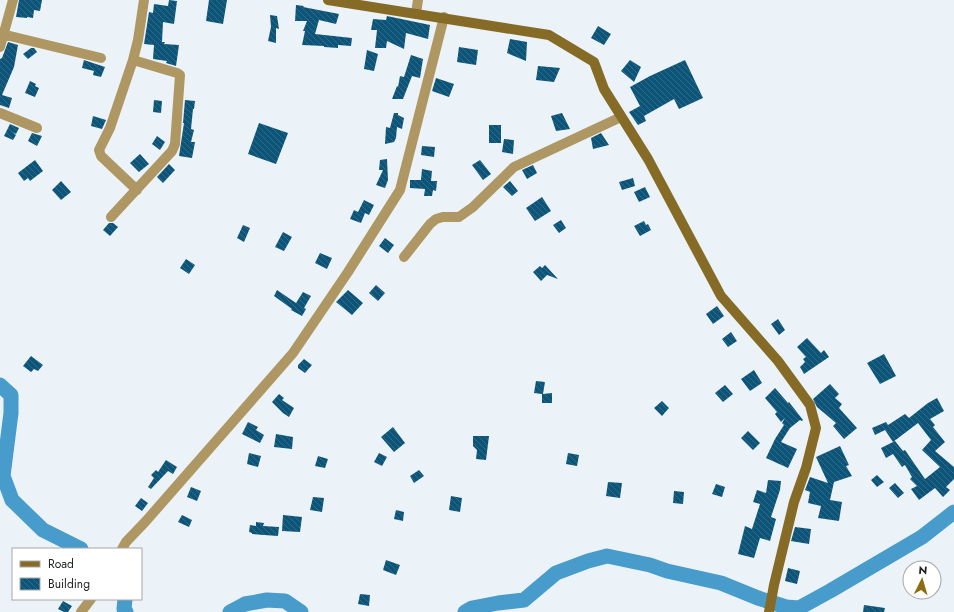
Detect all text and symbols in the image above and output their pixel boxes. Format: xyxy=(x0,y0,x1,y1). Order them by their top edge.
legend xyxy=(12,548,142,600)
text: Road xyxy=(48,555,74,573)
north arrow xyxy=(902,560,942,600)
text: N xyxy=(918,562,928,578)
text: Building xyxy=(48,575,90,593)

